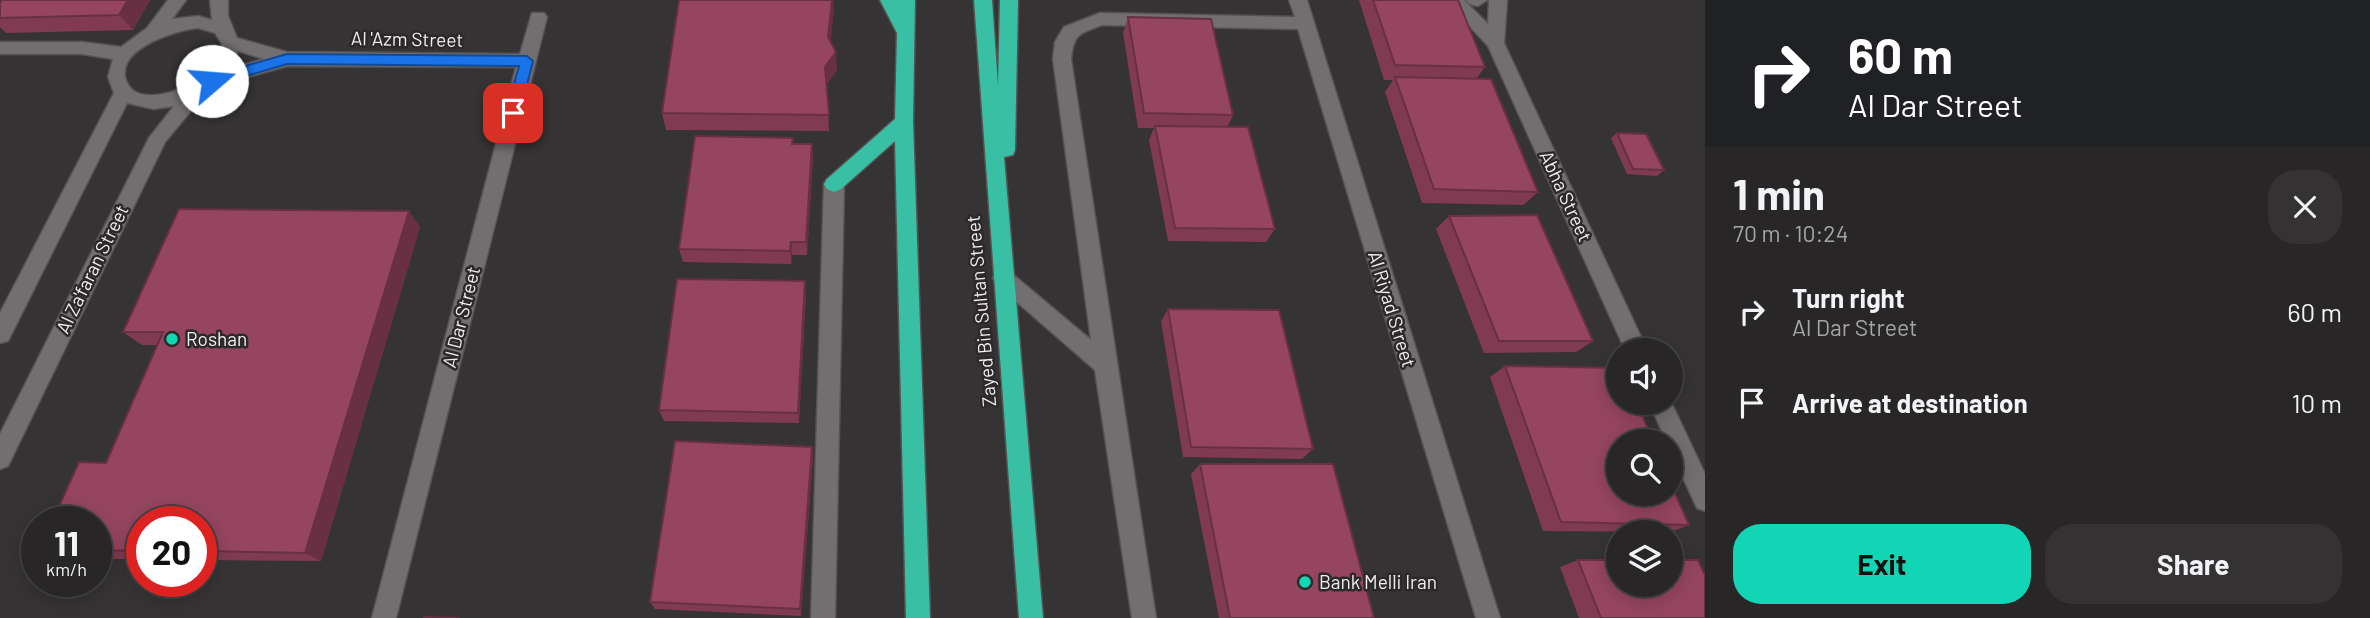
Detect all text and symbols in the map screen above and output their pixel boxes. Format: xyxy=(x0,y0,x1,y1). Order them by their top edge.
text: 60 m xyxy=(1848,25,1953,84)
street label: Al 'Azm Street xyxy=(351,26,463,51)
icon: right xyxy=(1733,28,1824,119)
position arrow xyxy=(175,44,249,118)
pin xyxy=(483,83,543,143)
text: Al Dar Street xyxy=(1848,85,2023,123)
icon: arrive xyxy=(494,94,532,132)
street label: Abha Street xyxy=(1535,147,1597,245)
text: 1 min xyxy=(1733,168,1825,218)
button: close xyxy=(2268,170,2342,244)
street label: Al Za'faran Street xyxy=(50,201,133,337)
street label: Zayed Bin Sultan Street xyxy=(961,215,1000,408)
text: 70 m · 10:24 xyxy=(1733,219,1848,247)
street label: Al Riyad Street xyxy=(1364,248,1421,370)
street label: Al Dar Street xyxy=(437,264,484,370)
text: Turn right xyxy=(1792,282,1905,313)
icon: right xyxy=(1733,293,1771,331)
text: 60 m xyxy=(2287,296,2342,327)
text: Al Dar Street xyxy=(1792,313,1917,341)
place label: Roshan xyxy=(186,327,247,350)
marker: Roshan xyxy=(164,331,180,347)
map controls xyxy=(1606,338,1683,597)
button: sound xyxy=(1606,338,1683,415)
icon: arrive xyxy=(1733,384,1771,422)
text: Arrive at destination xyxy=(1792,387,2028,418)
text: 10 m xyxy=(2292,387,2342,418)
button: search xyxy=(1606,429,1683,506)
speed limit sign: 20 xyxy=(126,506,217,597)
button: layers xyxy=(1606,520,1683,597)
text: 11 xyxy=(54,521,79,563)
button: Exit xyxy=(1733,524,2031,604)
button: Share xyxy=(2045,524,2342,604)
text: km/h xyxy=(46,558,87,580)
place label: Bank Melli Iran xyxy=(1319,570,1437,593)
marker: Bank Melli Iran xyxy=(1297,574,1313,590)

